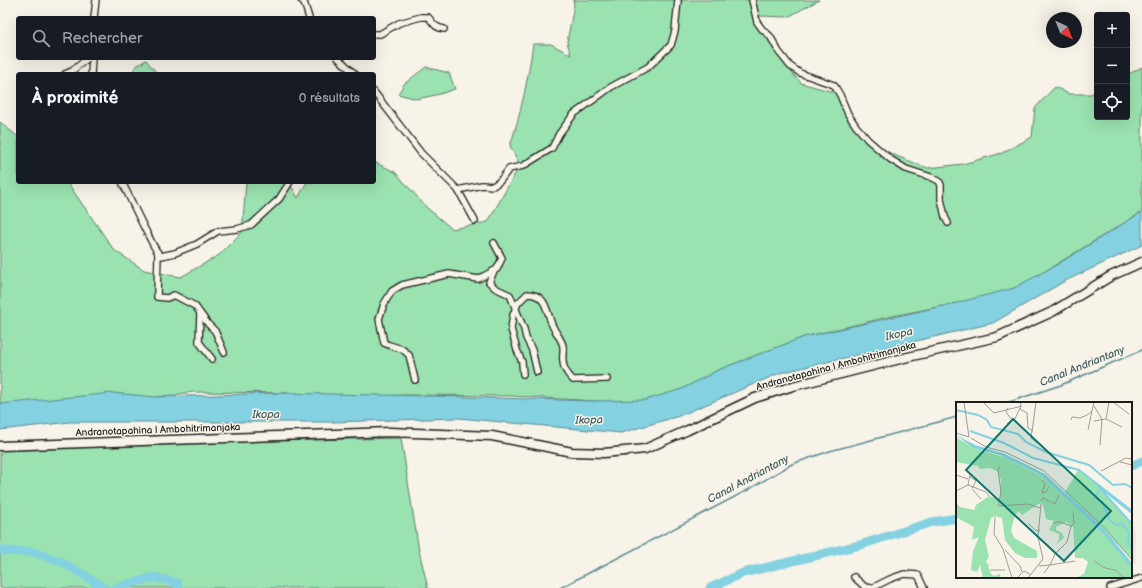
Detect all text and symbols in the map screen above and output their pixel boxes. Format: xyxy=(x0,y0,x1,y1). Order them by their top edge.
north arrow xyxy=(1046,12,1082,48)
map controls xyxy=(1094,12,1130,120)
button: + xyxy=(1094,12,1130,48)
search box xyxy=(16,16,376,60)
icon: search xyxy=(30,27,52,49)
text: Rechercher xyxy=(62,29,142,48)
button: − xyxy=(1094,48,1130,84)
button: locate xyxy=(1094,84,1130,120)
text: À proximité xyxy=(32,88,118,108)
text: 0 résultats xyxy=(299,90,360,106)
water label: Ikopa xyxy=(883,325,914,344)
street label: Andranotapahina | Ambohitrimanjaka xyxy=(755,339,918,393)
water label: Canal Andriantany xyxy=(1038,343,1127,389)
inset map xyxy=(956,402,1132,578)
water label: Ikopa xyxy=(251,408,280,421)
water label: Ikopa xyxy=(574,413,603,427)
street label: Andranotapahina | Ambohitrimanjaka xyxy=(75,421,241,439)
water label: Canal Andriantany xyxy=(705,452,792,506)

